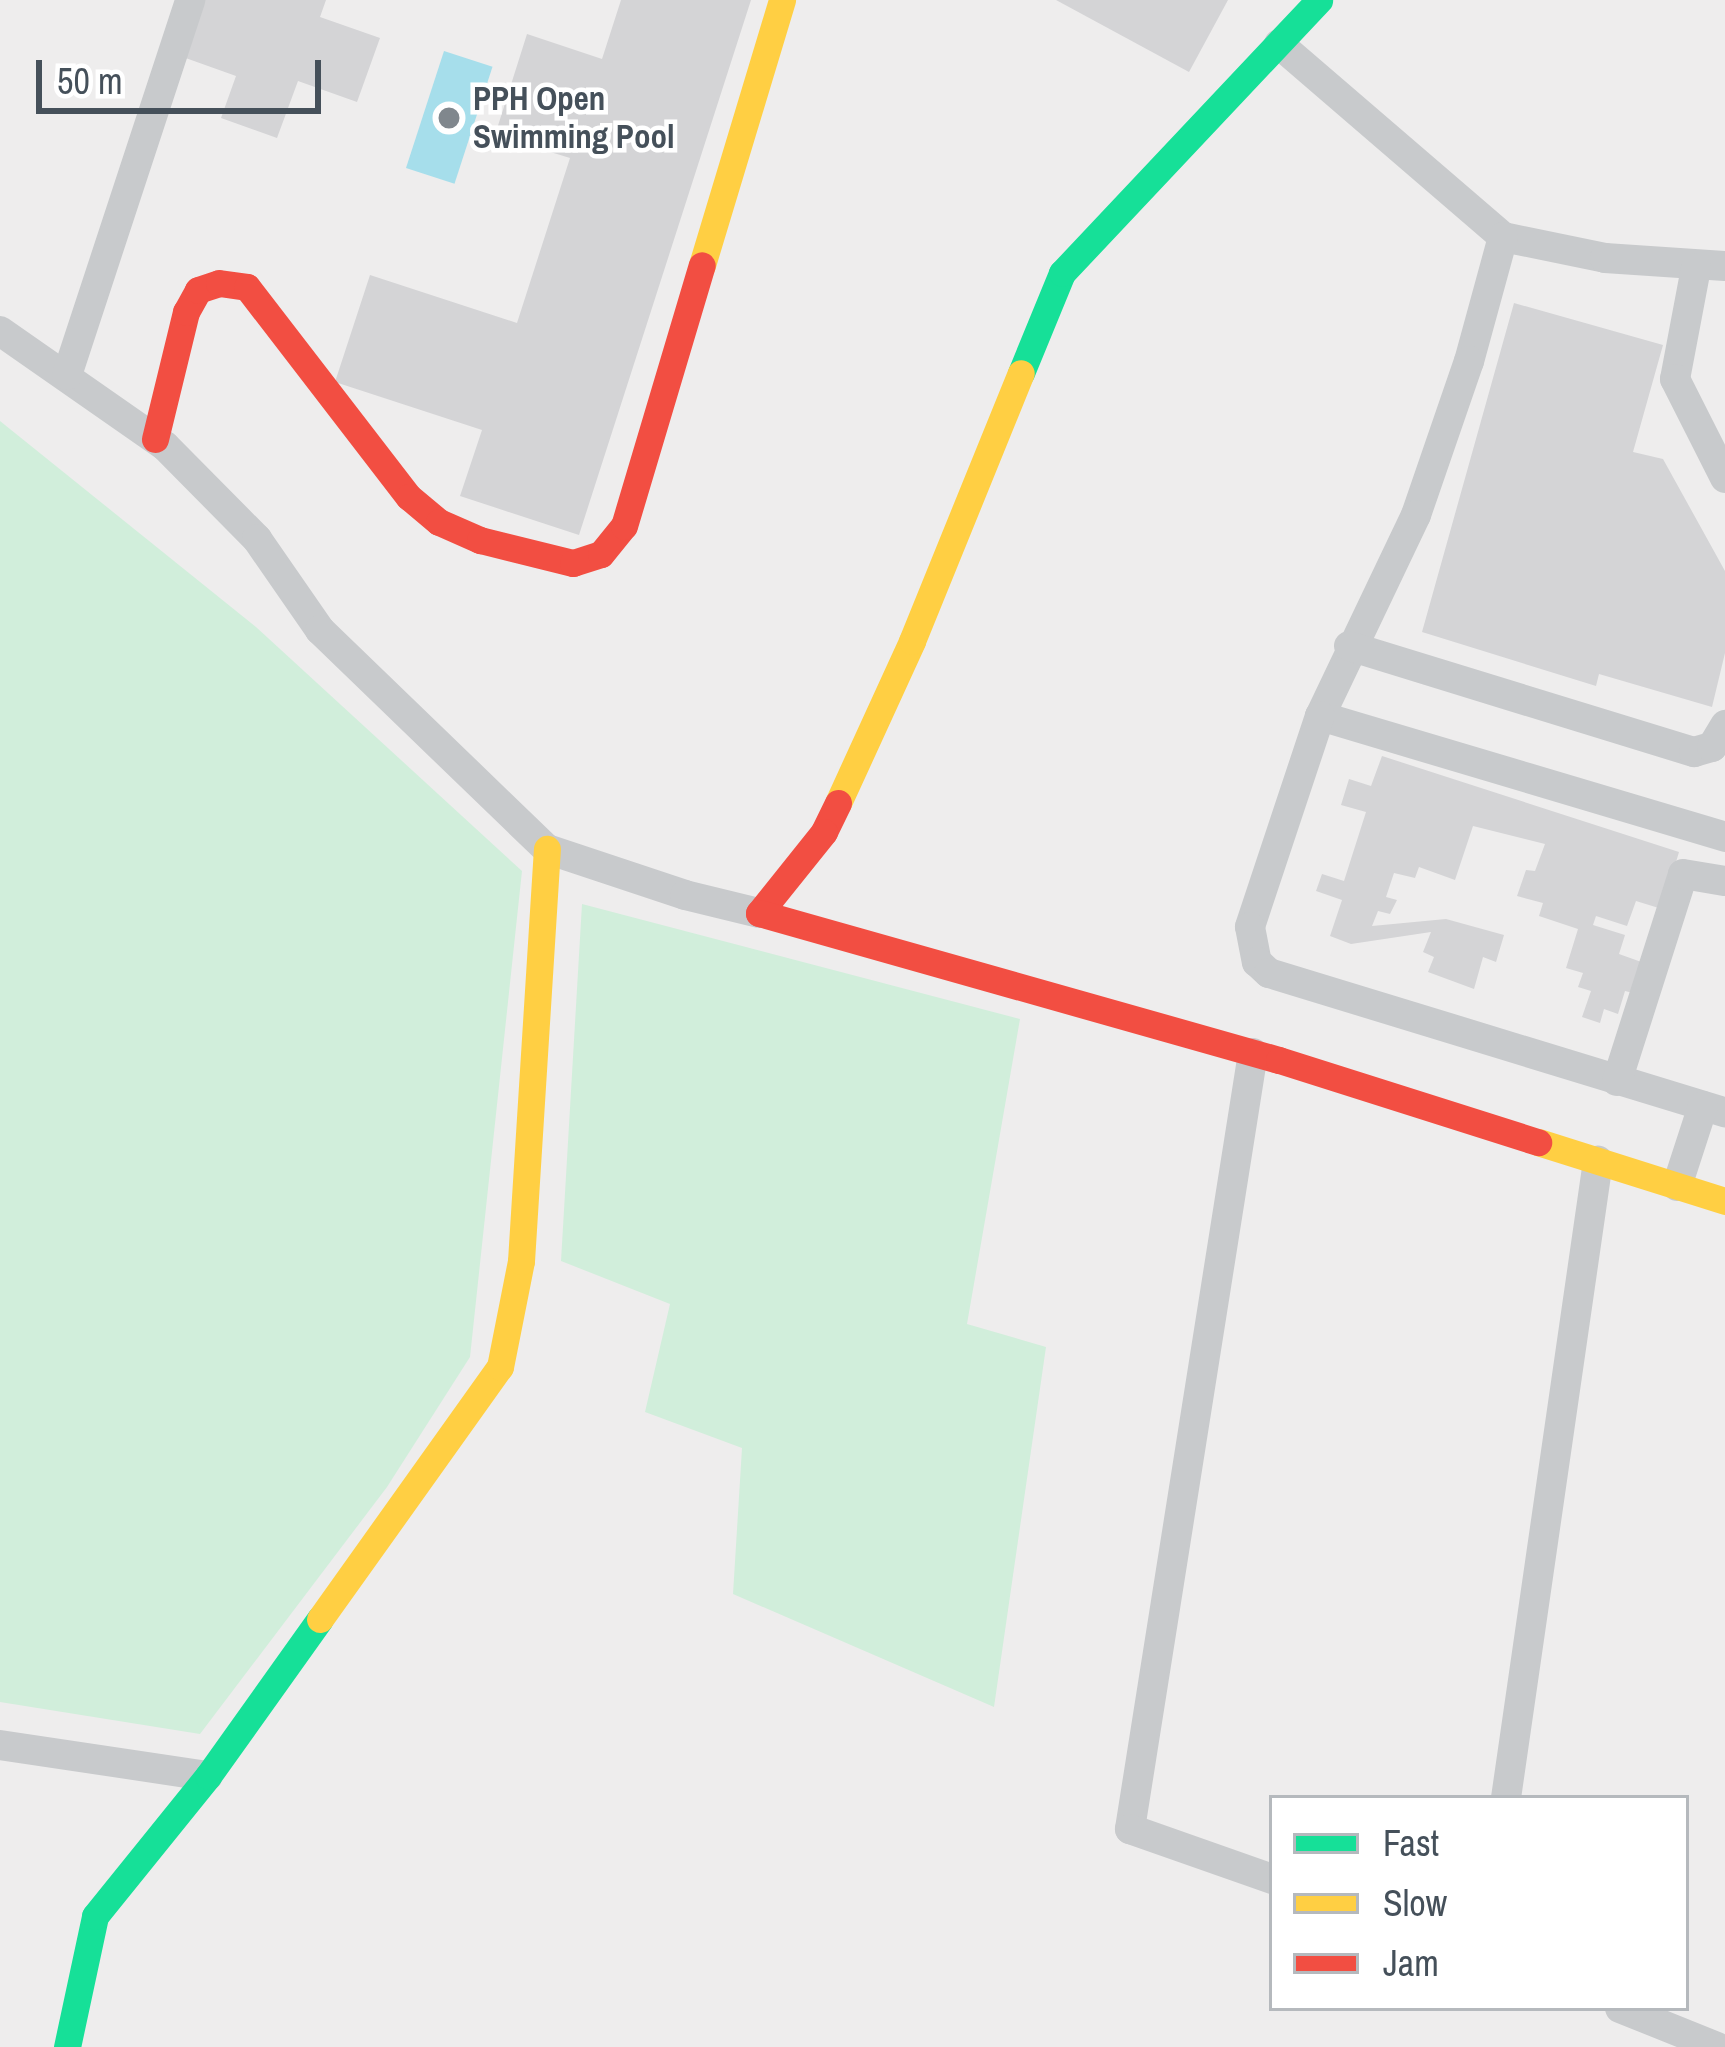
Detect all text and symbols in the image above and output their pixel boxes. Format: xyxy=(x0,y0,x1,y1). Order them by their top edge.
scale bar xyxy=(42,36,327,110)
text: 50 m xyxy=(57,57,123,105)
place label: PPH Open Swimming Pool xyxy=(473,79,674,157)
marker: PPH Open Swimming Pool xyxy=(436,105,462,131)
legend xyxy=(1269,1795,1689,2011)
text: Fast xyxy=(1383,1819,1439,1867)
text: Slow xyxy=(1383,1879,1447,1927)
text: Jam xyxy=(1383,1939,1439,1987)

